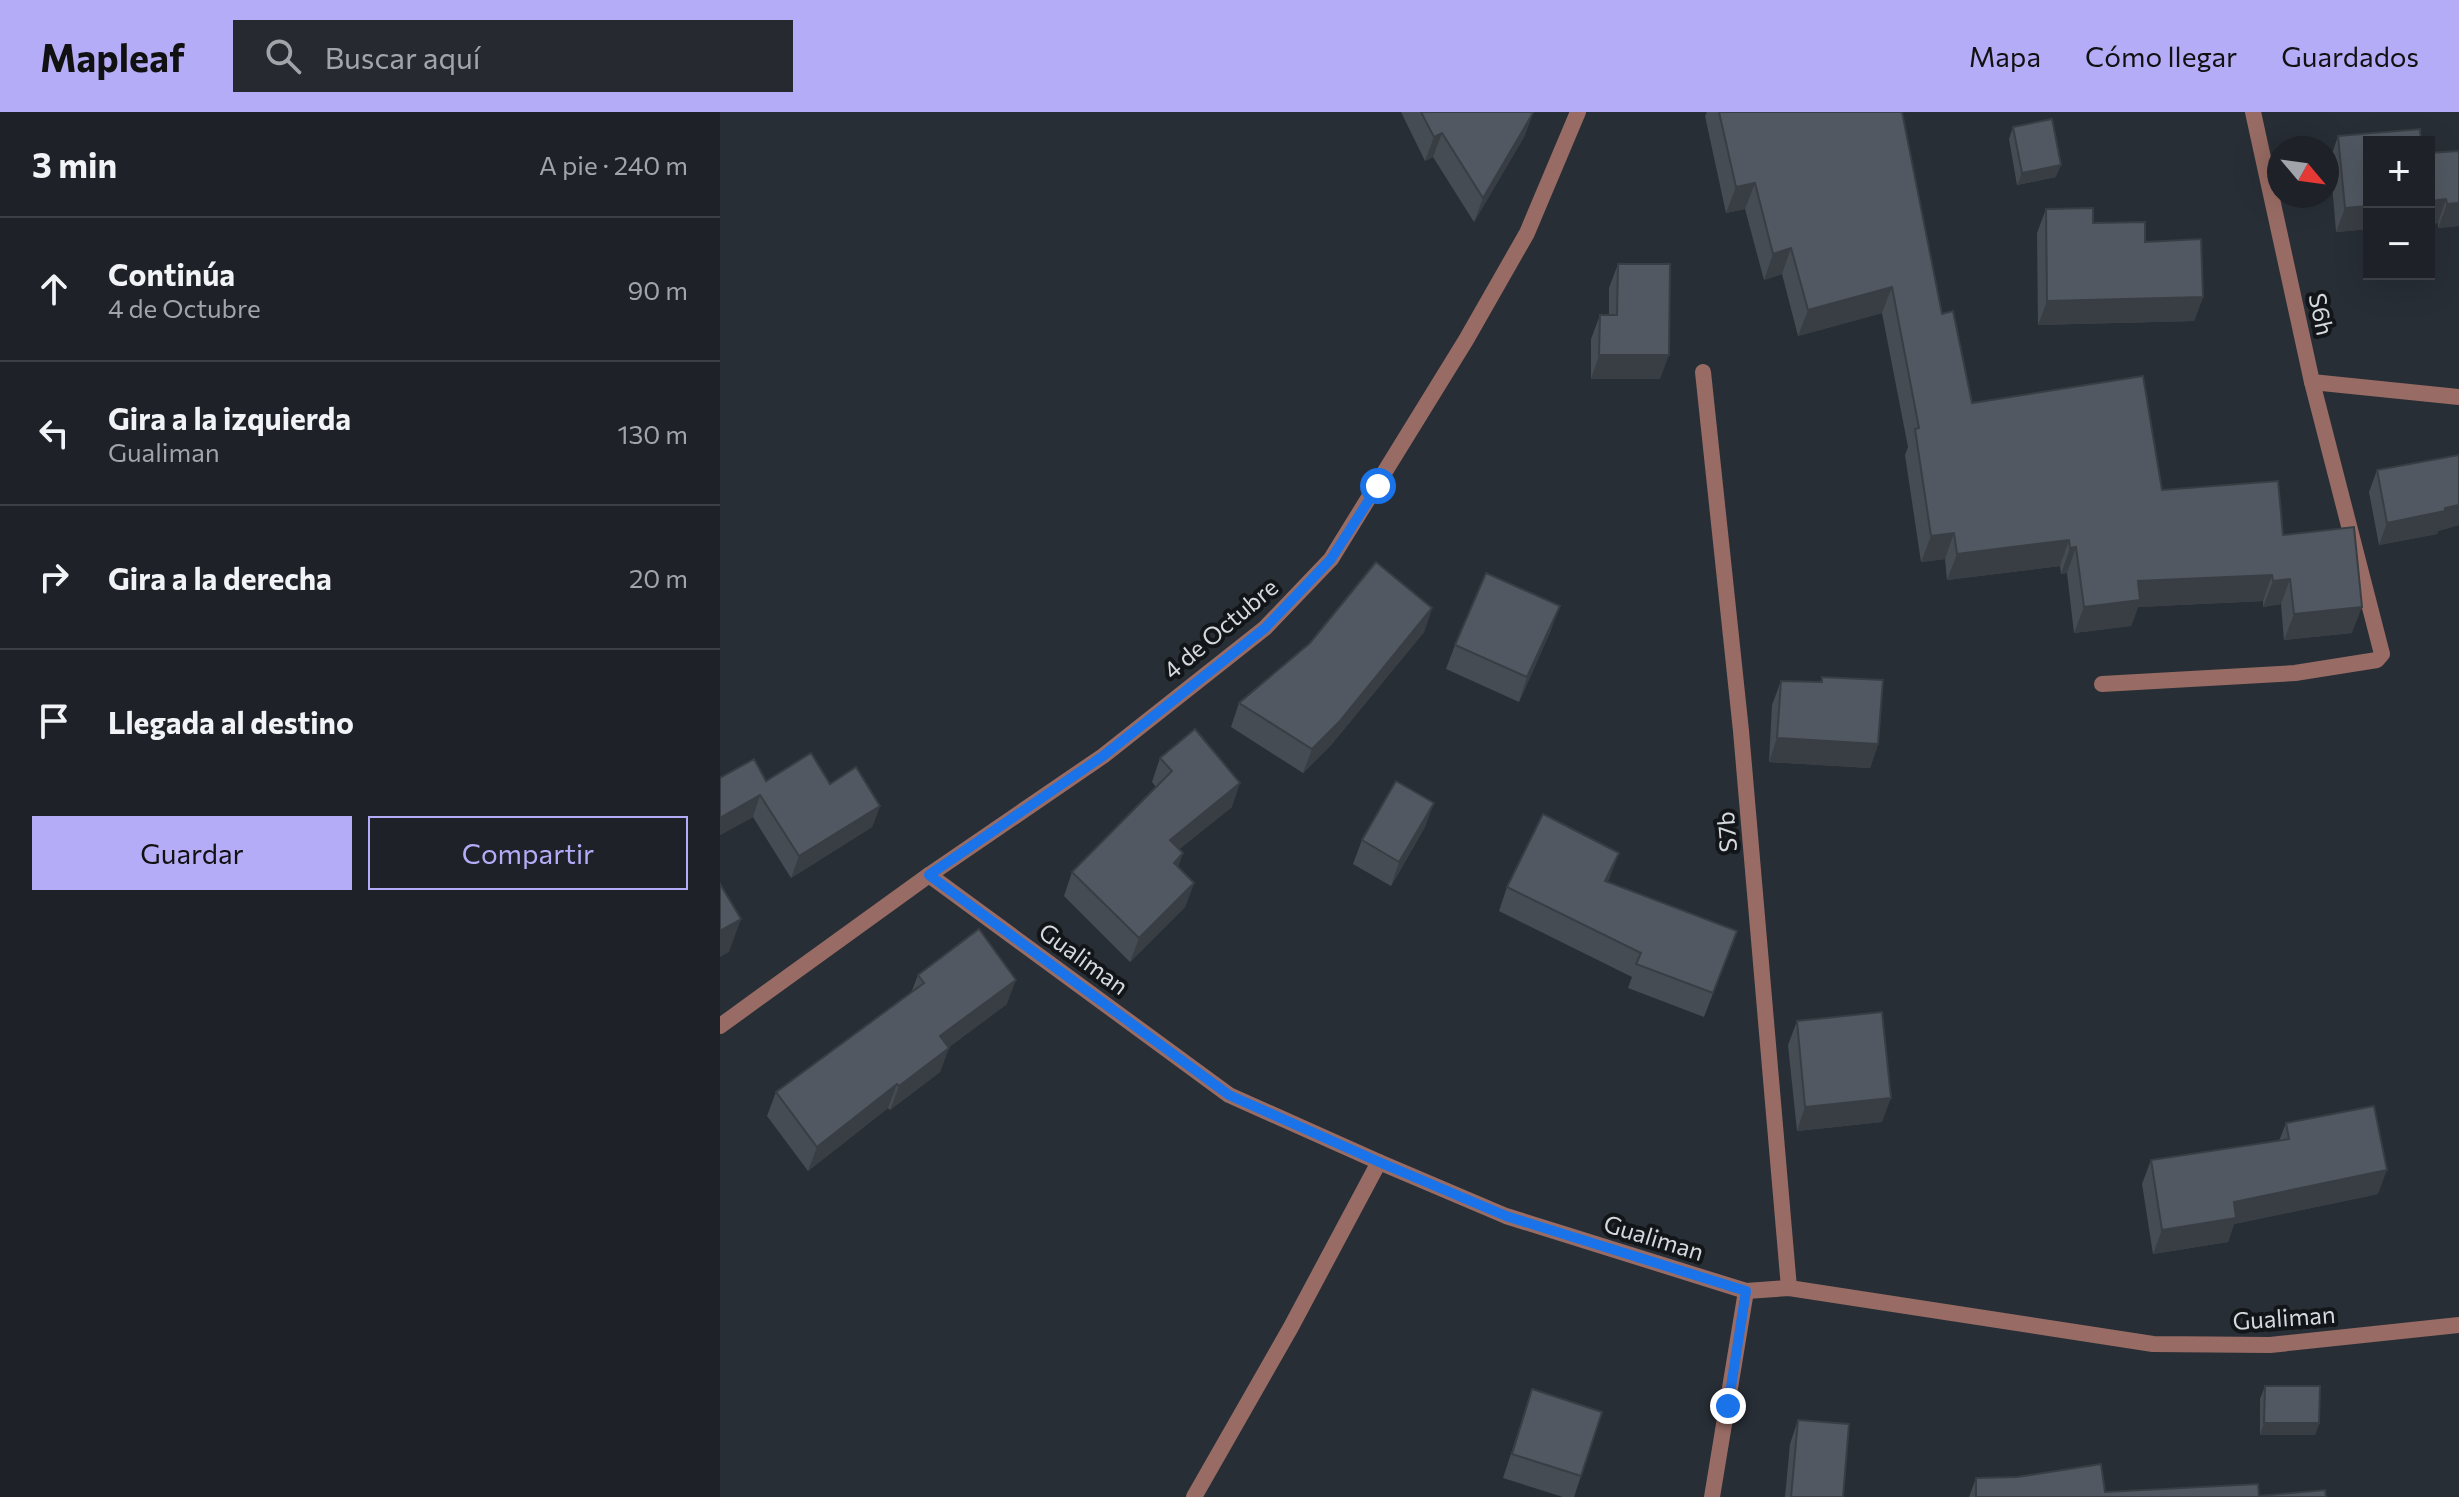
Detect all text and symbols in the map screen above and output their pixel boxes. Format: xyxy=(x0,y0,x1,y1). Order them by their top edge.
search box xyxy=(233,20,793,92)
text: Mapleaf xyxy=(40,33,185,80)
icon: search xyxy=(261,34,305,78)
text: Buscar aquí xyxy=(325,38,480,75)
text: Mapa xyxy=(1969,39,2041,73)
text: Cómo llegar xyxy=(2085,39,2237,73)
text: Guardados xyxy=(2281,39,2419,73)
north arrow xyxy=(2267,136,2339,208)
map controls xyxy=(2363,136,2435,280)
button: + xyxy=(2363,136,2435,208)
text: 3 min xyxy=(32,143,117,185)
text: A pie · 240 m xyxy=(539,149,688,180)
button: − xyxy=(2363,208,2435,280)
text: Continúa xyxy=(108,255,235,292)
icon: ahead xyxy=(32,267,76,311)
text: 90 m xyxy=(628,274,688,305)
street label: S6h xyxy=(2303,290,2341,338)
text: 4 de Octubre xyxy=(108,292,261,323)
text: Gira a la izquierda xyxy=(108,399,351,436)
icon: left xyxy=(32,411,76,455)
text: 130 m xyxy=(617,418,688,449)
text: Gualiman xyxy=(108,436,220,467)
route start xyxy=(1360,468,1396,504)
icon: right xyxy=(32,555,76,599)
text: Gira a la derecha xyxy=(108,559,332,596)
text: 20 m xyxy=(629,562,688,593)
street label: 4 de Octubre xyxy=(1157,572,1283,684)
icon: arrive xyxy=(32,699,76,743)
text: Llegada al destino xyxy=(108,703,354,740)
street label: S7b xyxy=(1710,810,1742,854)
button: Guardar xyxy=(32,816,352,890)
button: Compartir xyxy=(368,816,688,890)
street label: Gualiman xyxy=(1034,916,1134,1000)
street label: Gualiman xyxy=(1600,1208,1708,1266)
street label: Gualiman xyxy=(2232,1299,2336,1335)
route end xyxy=(1710,1388,1746,1424)

